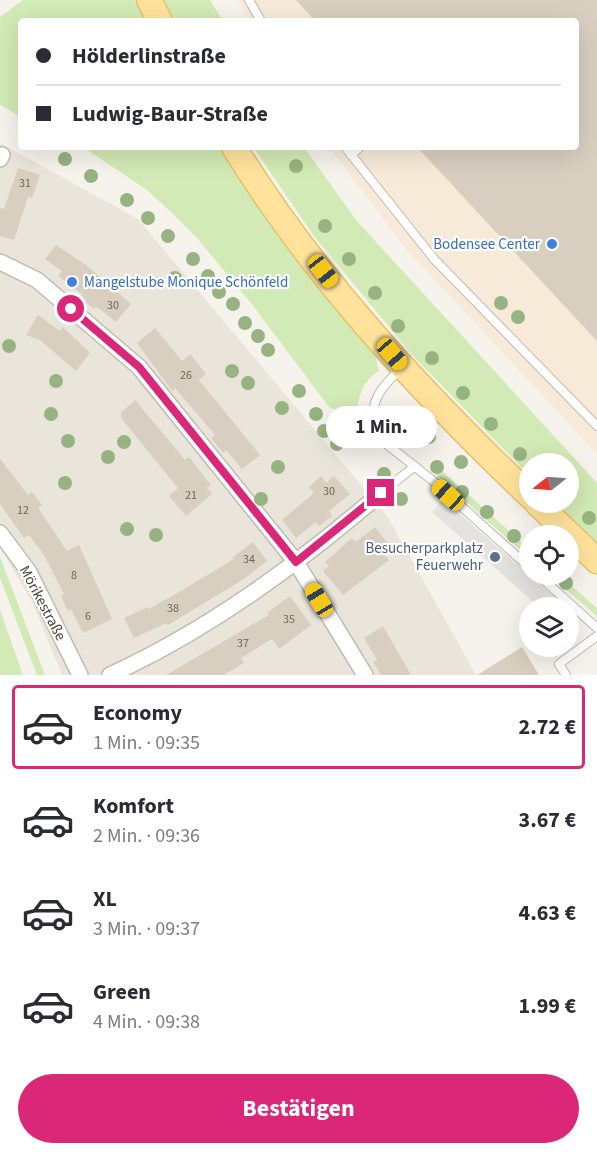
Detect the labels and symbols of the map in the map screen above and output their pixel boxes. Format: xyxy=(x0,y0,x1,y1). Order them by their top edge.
house number: 31 xyxy=(19,175,31,192)
place label: Bodensee Center xyxy=(433,234,541,255)
marker: Bodensee Center xyxy=(545,237,559,251)
car xyxy=(305,251,341,291)
place label: Mangelstube Monique Schönfeld xyxy=(84,272,288,293)
marker: Mangelstube Monique Schönfeld xyxy=(65,275,79,289)
route start xyxy=(57,295,84,322)
house number: 30 xyxy=(107,297,119,314)
car xyxy=(373,335,411,373)
house number: 26 xyxy=(180,367,192,384)
callout: 1 Min. xyxy=(326,406,436,448)
north arrow xyxy=(519,453,579,513)
car xyxy=(429,476,467,514)
route end xyxy=(367,479,394,506)
house number: 30 xyxy=(323,483,335,500)
house number: 21 xyxy=(185,487,197,504)
house number: 12 xyxy=(17,502,29,519)
place label: Besucherparkplatz Feuerwehr xyxy=(365,538,484,576)
marker: Besucherparkplatz Feuerwehr xyxy=(488,550,502,564)
house number: 34 xyxy=(243,551,255,568)
street label: Mörikestraße xyxy=(14,562,71,644)
house number: 8 xyxy=(71,567,77,584)
car xyxy=(302,580,336,620)
house number: 38 xyxy=(167,600,179,617)
house number: 6 xyxy=(85,608,91,625)
house number: 35 xyxy=(283,611,295,628)
house number: 37 xyxy=(237,635,249,652)

